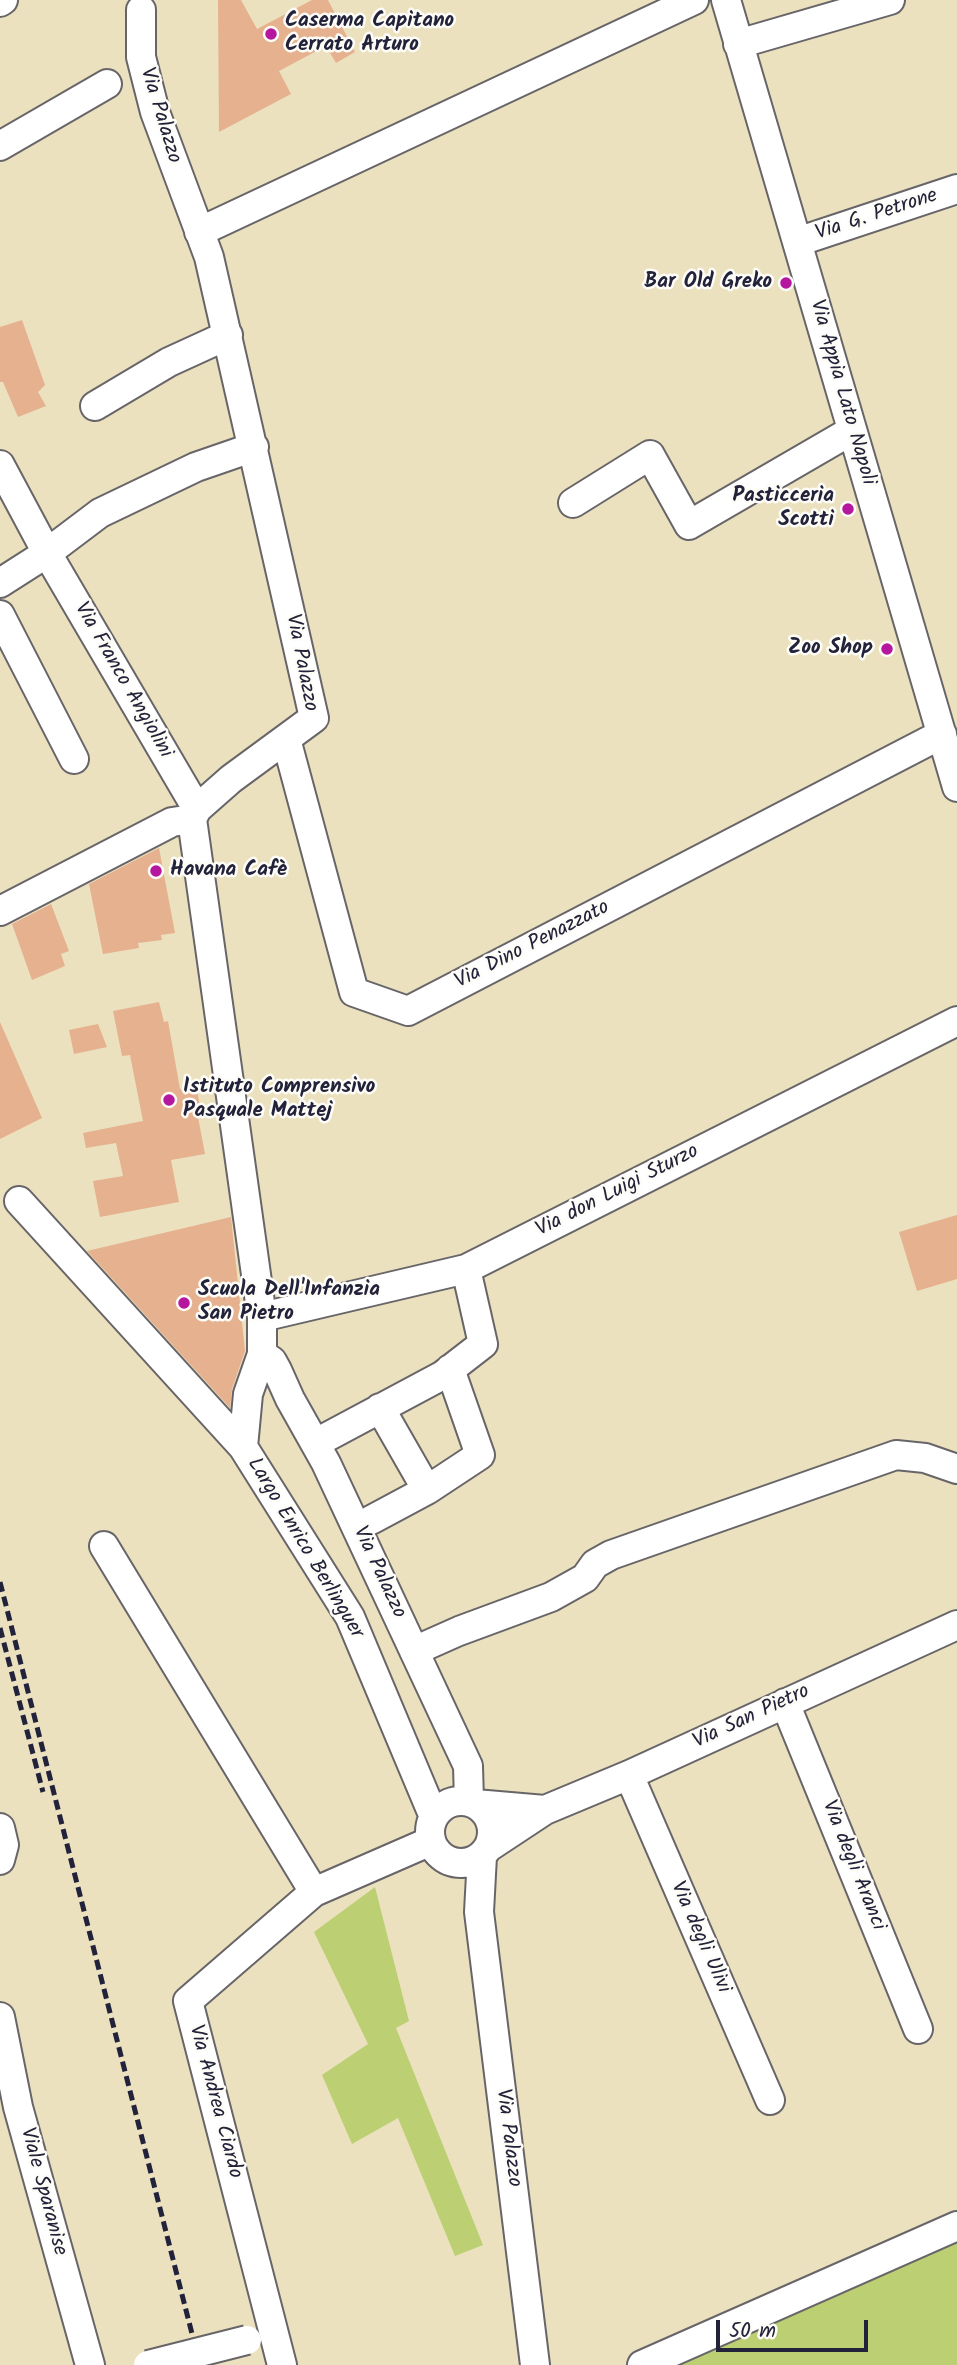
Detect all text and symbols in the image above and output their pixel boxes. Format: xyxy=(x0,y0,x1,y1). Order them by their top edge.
place label: Caserma Capitano Cerrato Arturo xyxy=(285,9,454,59)
marker: Caserma Capitano Cerrato Arturo xyxy=(263,26,279,42)
street label: Via Palazzo xyxy=(133,65,185,167)
street label: Via G. Petrone xyxy=(813,184,941,248)
place label: Bar Old Greko xyxy=(644,270,772,296)
marker: Bar Old Greko xyxy=(778,275,794,291)
street label: Via Appia Lato Napoli xyxy=(802,297,880,489)
place label: Pasticceria Scotti xyxy=(732,484,834,534)
marker: Pasticceria Scotti xyxy=(840,501,856,517)
street label: Via Franco Angiolini xyxy=(67,599,177,763)
street label: Via Palazzo xyxy=(278,612,322,714)
place label: Zoo Shop xyxy=(788,636,873,662)
marker: Zoo Shop xyxy=(879,641,895,657)
place label: Havana Cafè xyxy=(170,858,287,884)
marker: Havana Cafè xyxy=(148,863,164,879)
street label: Via Dino Penazzato xyxy=(452,896,614,996)
place label: Istituto Comprensivo Pasquale Mattej xyxy=(183,1075,375,1125)
marker: Istituto Comprensivo Pasquale Mattej xyxy=(161,1092,177,1108)
street label: Via don Luigi Sturzo xyxy=(532,1140,704,1244)
place label: Scuola Dell'Infanzia San Pietro xyxy=(198,1278,380,1328)
marker: Scuola Dell'Infanzia San Pietro xyxy=(176,1295,192,1311)
street label: Largo Enrico Berlinguer xyxy=(240,1454,368,1644)
street label: Via Palazzo xyxy=(346,1523,410,1623)
street label: Via San Pietro xyxy=(690,1680,814,1756)
street label: Via degli Aranci xyxy=(814,1797,890,1935)
street label: Via degli Ulivi xyxy=(663,1878,735,1998)
street label: Via Andrea Ciardo xyxy=(181,2022,247,2182)
street label: Via Palazzo xyxy=(488,2087,526,2189)
street label: Viale Sparanise xyxy=(13,2125,71,2259)
scale bar xyxy=(719,2306,871,2350)
text: 50 m xyxy=(729,2315,776,2348)

